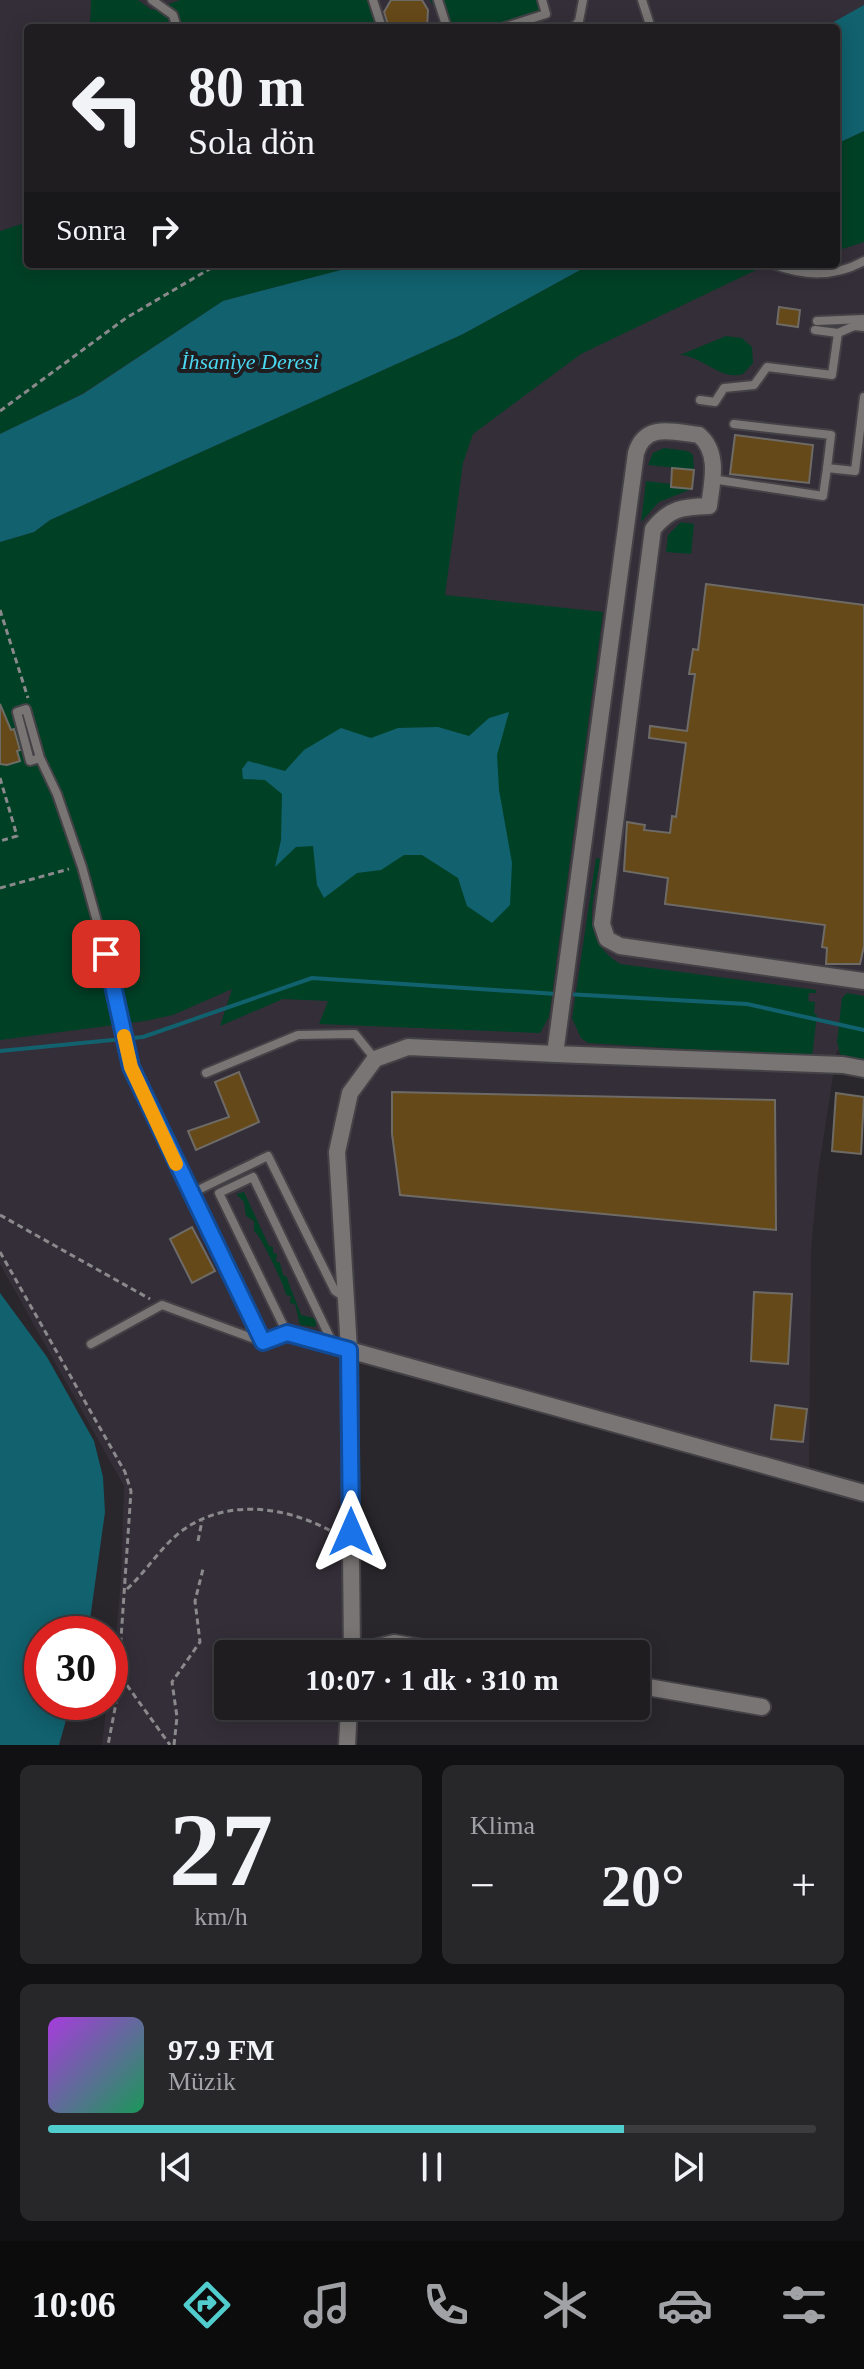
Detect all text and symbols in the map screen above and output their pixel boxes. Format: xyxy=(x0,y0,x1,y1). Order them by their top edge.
icon: left xyxy=(56,56,160,160)
text: 80 m xyxy=(188,56,305,118)
text: Sola dön xyxy=(188,122,315,162)
icon: right xyxy=(142,208,186,252)
text: Sonra xyxy=(56,213,126,246)
water label: İhsaniye Deresi xyxy=(180,349,319,374)
pin xyxy=(72,920,140,988)
icon: arrive xyxy=(84,932,128,976)
position arrow xyxy=(309,1490,393,1574)
speed limit sign: 30 xyxy=(24,1616,128,1720)
text: 10:07 · 1 dk · 310 m xyxy=(305,1663,559,1696)
text: 27 xyxy=(169,1792,273,1907)
text: Klima xyxy=(470,1811,535,1840)
text: 20° xyxy=(601,1853,685,1919)
text: − xyxy=(470,1861,495,1910)
text: + xyxy=(791,1861,816,1910)
text: km/h xyxy=(194,1902,248,1931)
text: 97.9 FM xyxy=(168,2033,275,2066)
text: Müzik xyxy=(168,2067,236,2096)
icon: previous xyxy=(154,2145,198,2189)
icon: pause xyxy=(410,2145,454,2189)
icon: next xyxy=(666,2145,710,2189)
icon: directions xyxy=(179,2277,235,2333)
icon: music xyxy=(299,2277,355,2333)
icon: phone xyxy=(418,2277,474,2333)
icon: climate xyxy=(537,2277,593,2333)
icon: car xyxy=(657,2277,713,2333)
icon: filters xyxy=(776,2277,832,2333)
text: 10:06 xyxy=(32,2285,116,2325)

